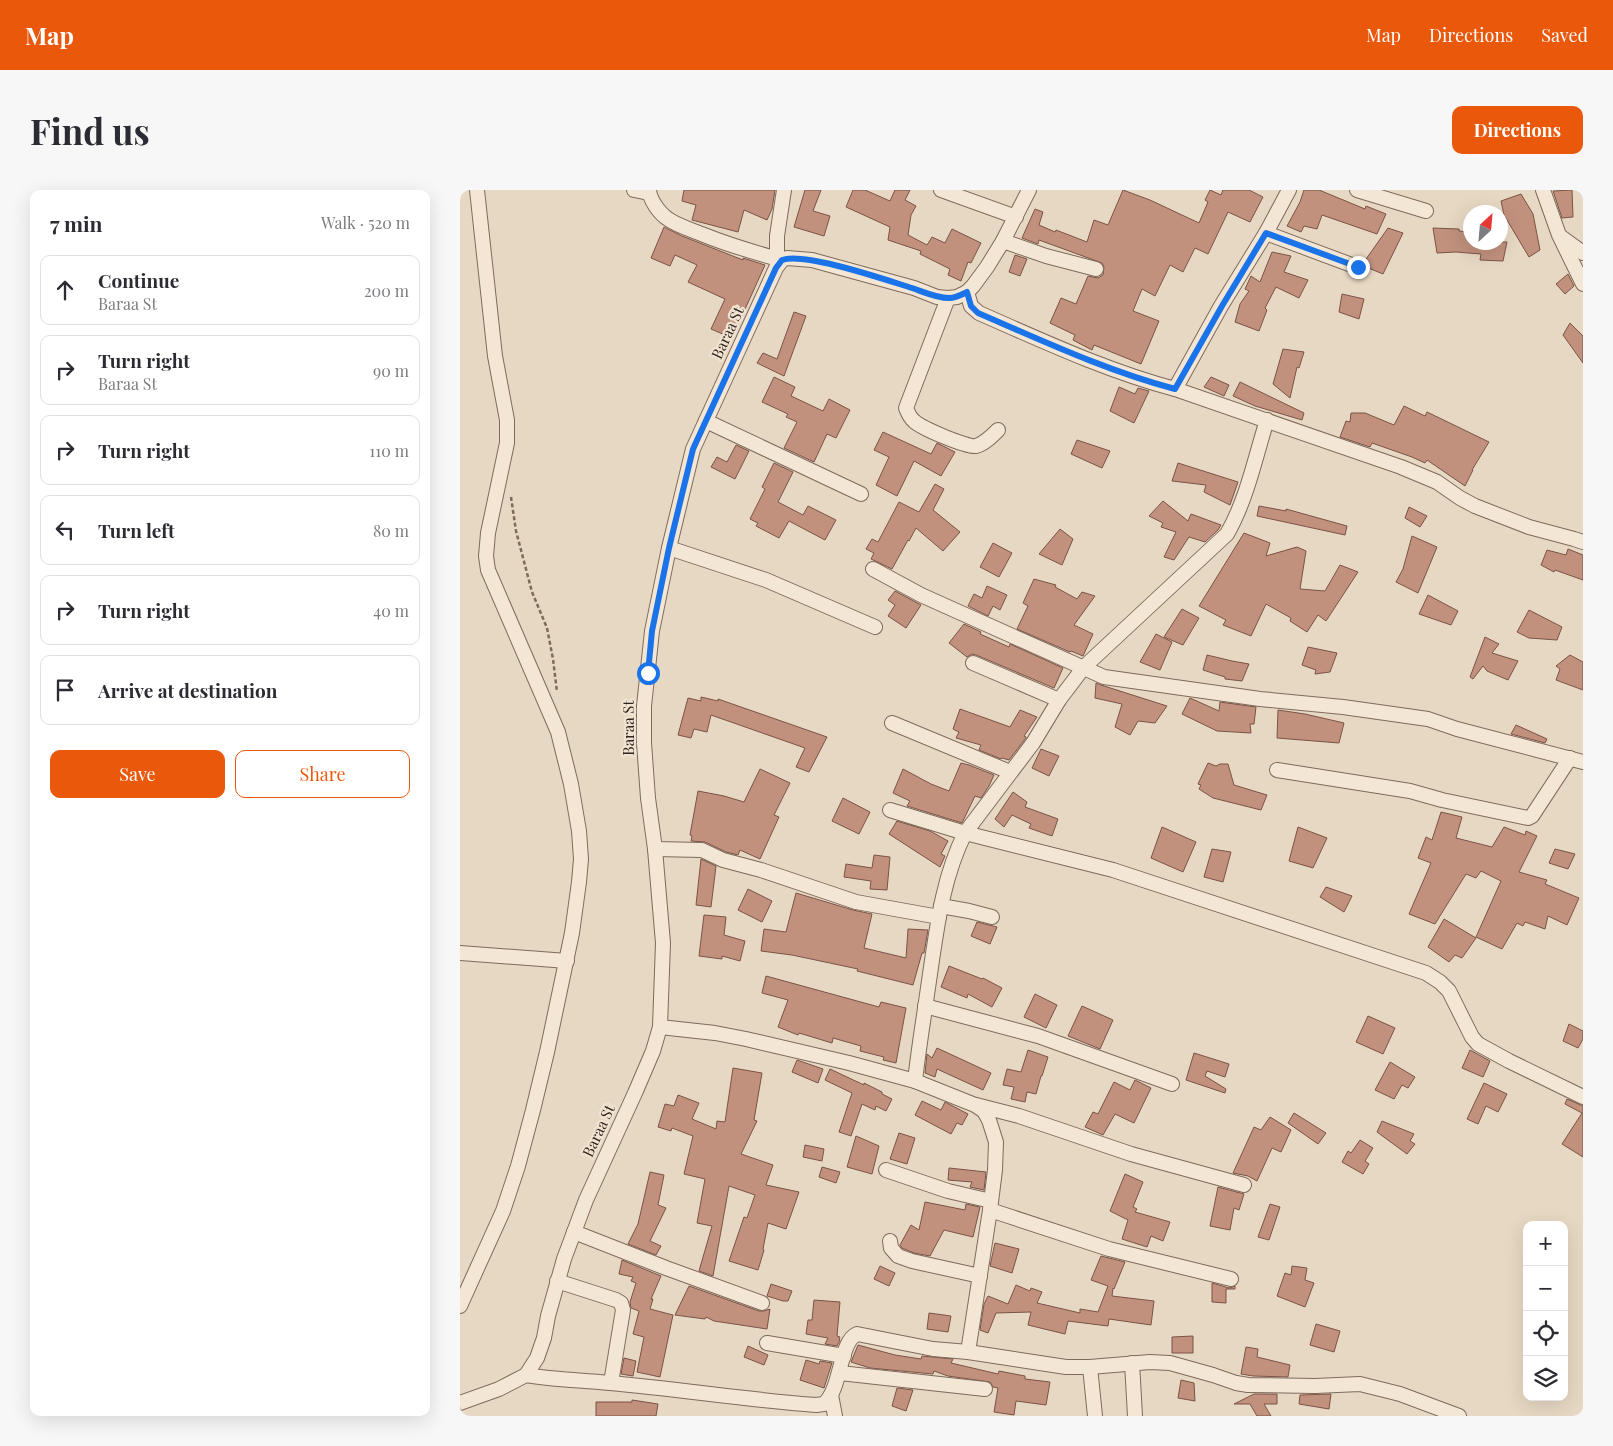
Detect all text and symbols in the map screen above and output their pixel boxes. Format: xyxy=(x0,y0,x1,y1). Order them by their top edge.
text: Map xyxy=(25,19,74,51)
text: Map xyxy=(1366,23,1401,47)
text: Directions xyxy=(1429,23,1513,47)
text: Saved xyxy=(1541,23,1588,47)
button: Directions xyxy=(1452,106,1583,154)
text: Find us xyxy=(30,107,150,154)
north arrow xyxy=(1463,205,1508,250)
text: 7 min xyxy=(50,209,103,237)
text: Walk · 520 m xyxy=(321,212,410,233)
route end xyxy=(1347,256,1370,279)
text: Continue xyxy=(98,267,179,293)
icon: ahead xyxy=(51,276,79,304)
text: 200 m xyxy=(364,280,409,301)
text: Baraa St xyxy=(98,293,157,314)
street label: Baraa St xyxy=(706,303,748,362)
text: Turn right xyxy=(98,347,190,373)
icon: right xyxy=(51,356,79,384)
text: 90 m xyxy=(373,360,409,381)
text: Baraa St xyxy=(98,373,157,394)
icon: right xyxy=(51,436,79,464)
text: Turn right xyxy=(98,437,190,463)
text: 110 m xyxy=(369,440,409,461)
icon: left xyxy=(51,516,79,544)
text: Turn left xyxy=(98,517,175,543)
text: 80 m xyxy=(373,520,409,541)
icon: right xyxy=(51,596,79,624)
text: Turn right xyxy=(98,597,190,623)
text: 40 m xyxy=(373,600,409,621)
route start xyxy=(637,662,660,685)
icon: arrive xyxy=(51,676,79,704)
text: Arrive at destination xyxy=(98,677,278,703)
street label: Baraa St xyxy=(618,700,638,756)
button: Save xyxy=(50,750,225,798)
button: Share xyxy=(235,750,410,798)
street label: Baraa St xyxy=(577,1101,619,1160)
map controls xyxy=(1523,1221,1568,1401)
button: + xyxy=(1523,1221,1568,1266)
button: − xyxy=(1523,1266,1568,1311)
button: locate xyxy=(1523,1311,1568,1356)
button: layers xyxy=(1523,1356,1568,1401)

